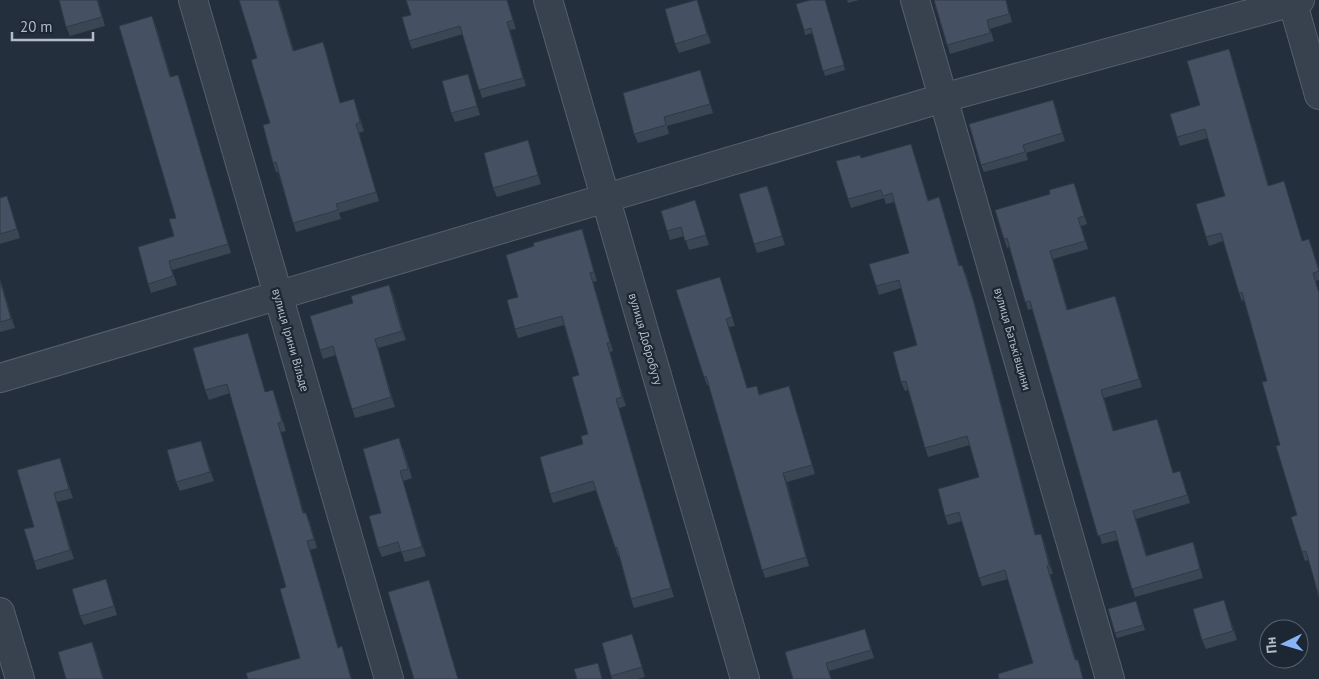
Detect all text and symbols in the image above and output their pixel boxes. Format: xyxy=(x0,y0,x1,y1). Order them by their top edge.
scale bar xyxy=(12,10,94,42)
text: 20 m xyxy=(20,17,53,36)
street label: вулиця Батьківщини xyxy=(991,286,1035,392)
street label: вулиця Ірини Вільде xyxy=(269,287,313,393)
street label: вулиця Добробуту xyxy=(626,291,666,387)
north arrow xyxy=(1259,619,1309,669)
text: Пн xyxy=(1261,636,1281,654)

